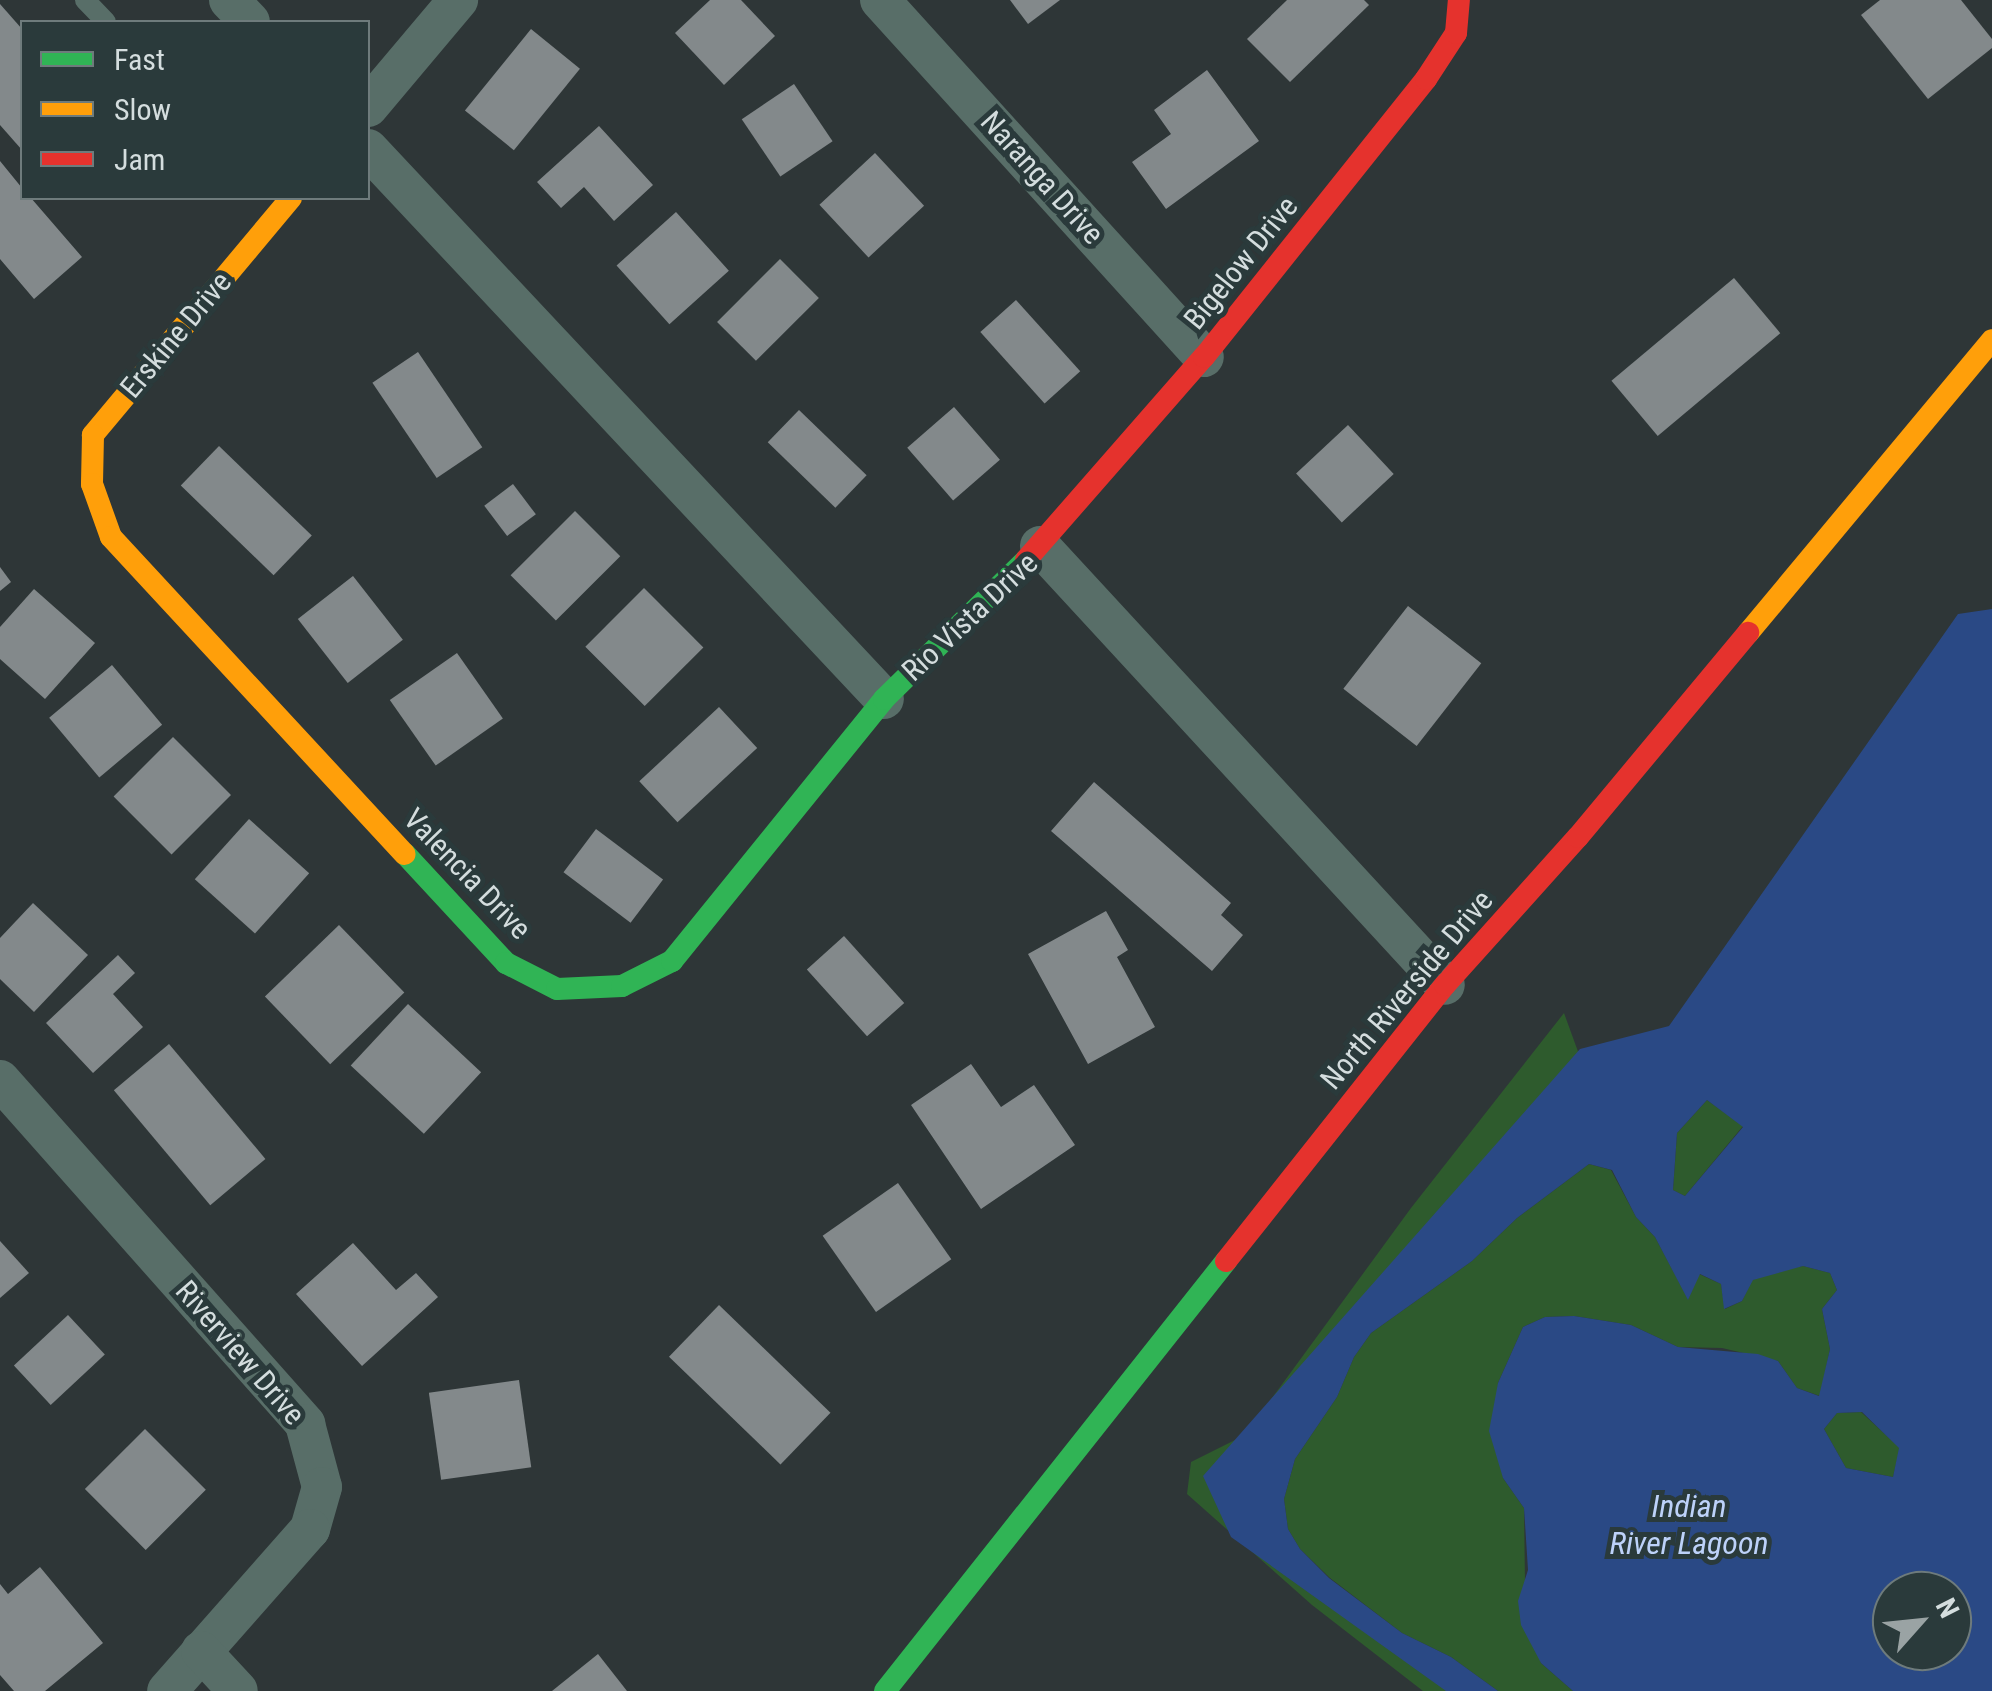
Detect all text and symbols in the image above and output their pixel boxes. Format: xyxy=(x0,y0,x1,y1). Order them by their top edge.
legend xyxy=(20,20,370,200)
text: Fast xyxy=(114,42,165,77)
text: Slow xyxy=(114,92,171,127)
street label: Naranga Drive xyxy=(973,104,1111,252)
text: Jam xyxy=(114,142,165,177)
street label: Bigelow Drive xyxy=(1177,189,1305,337)
street label: Erskine Drive xyxy=(113,265,239,405)
street label: Rio Vista Drive xyxy=(895,545,1045,689)
street label: Valencia Drive xyxy=(396,801,538,947)
street label: North Riverside Drive xyxy=(1313,883,1501,1097)
street label: Riverview Drive xyxy=(168,1274,312,1432)
water label: Indian River Lagoon xyxy=(1609,1488,1769,1563)
north arrow xyxy=(1872,1571,1972,1671)
text: N xyxy=(1929,1593,1966,1623)

